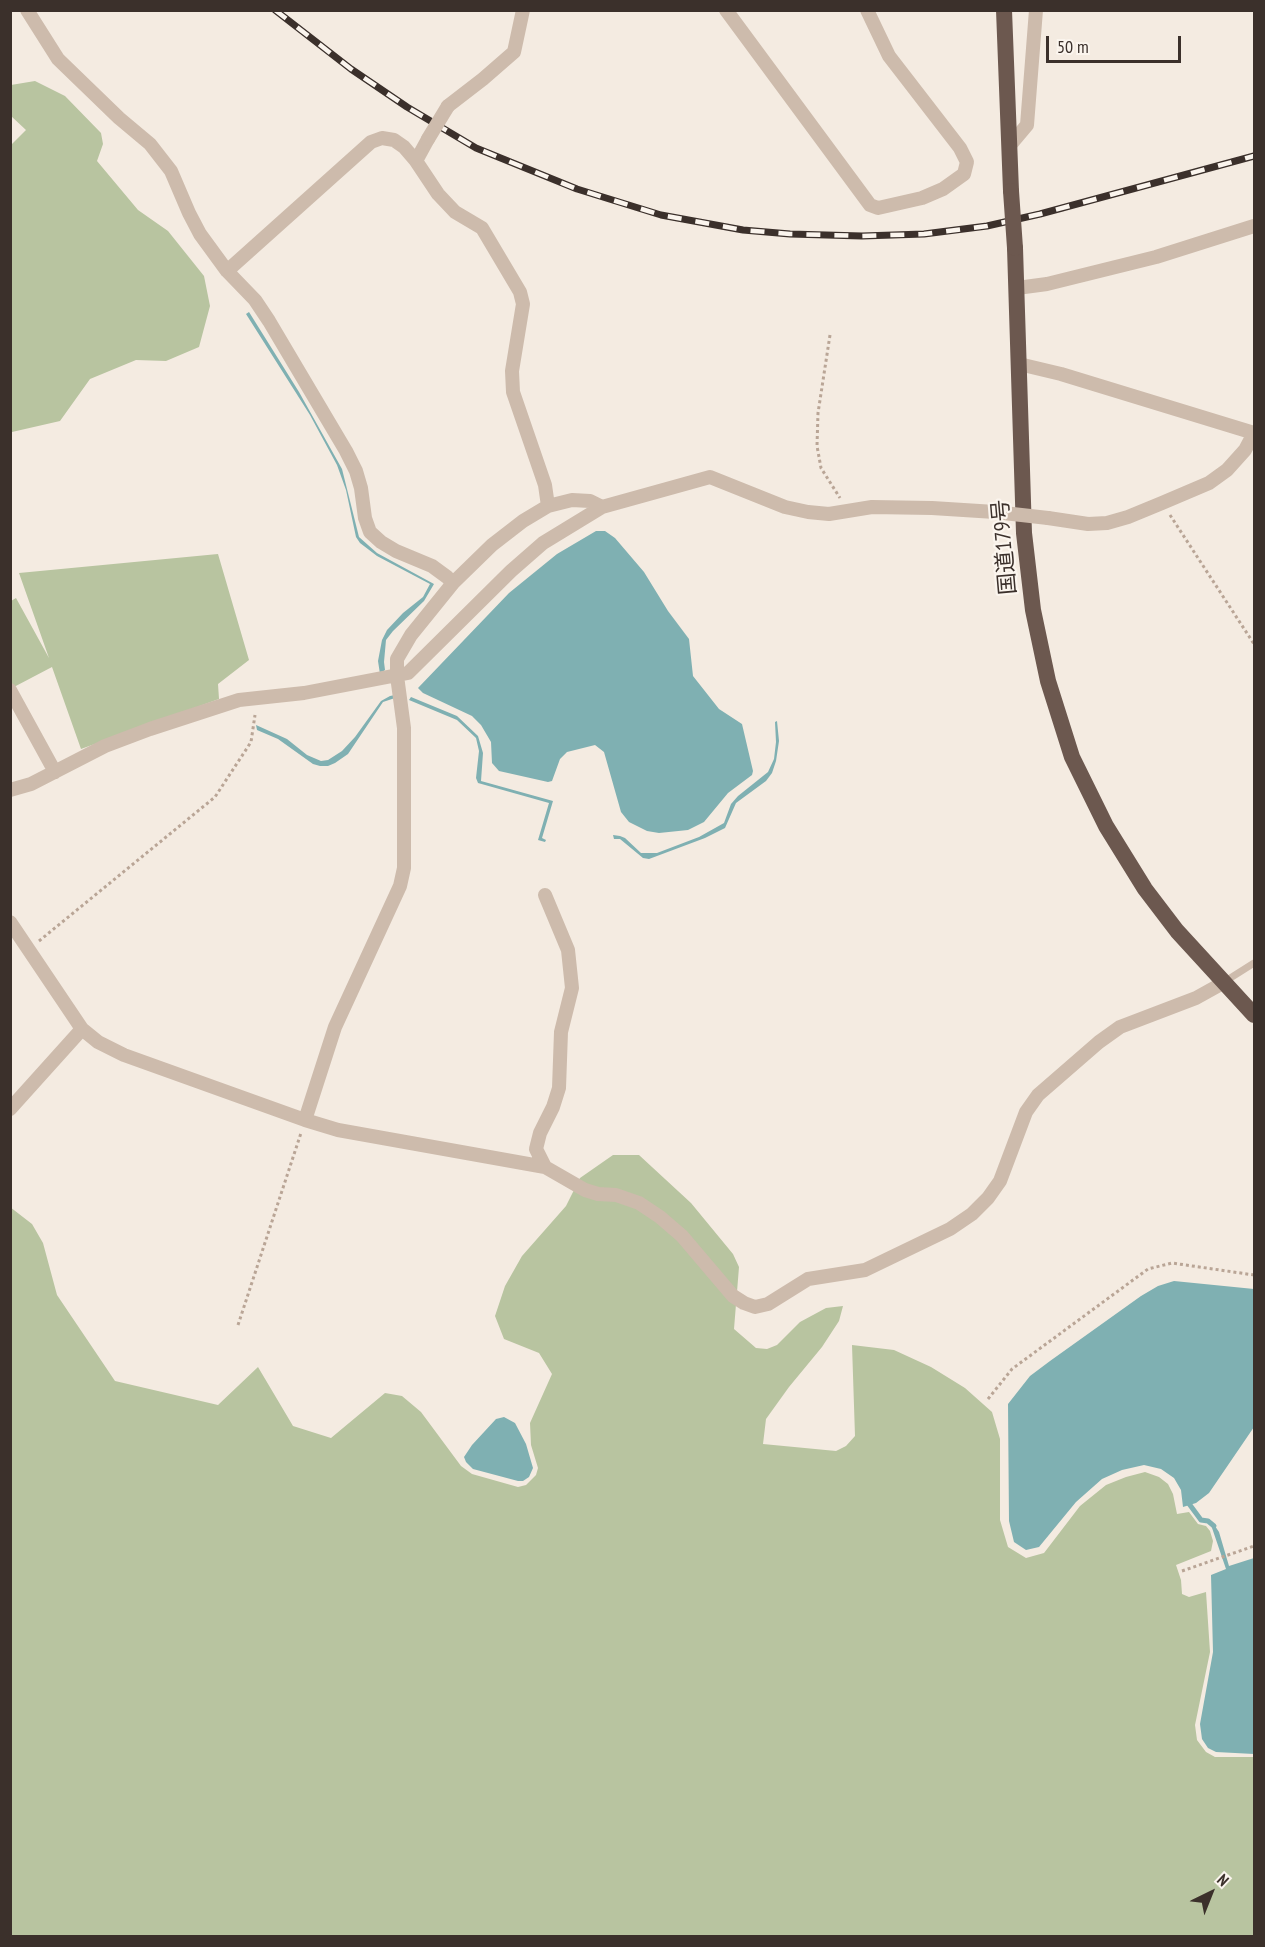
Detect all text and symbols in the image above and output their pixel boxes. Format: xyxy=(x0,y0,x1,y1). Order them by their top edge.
scale bar xyxy=(1049,24,1184,62)
text: 50 m xyxy=(1057,35,1089,58)
street label: 国道179号 xyxy=(988,498,1022,596)
north arrow xyxy=(1181,1863,1241,1923)
text: N xyxy=(1213,1870,1233,1890)

